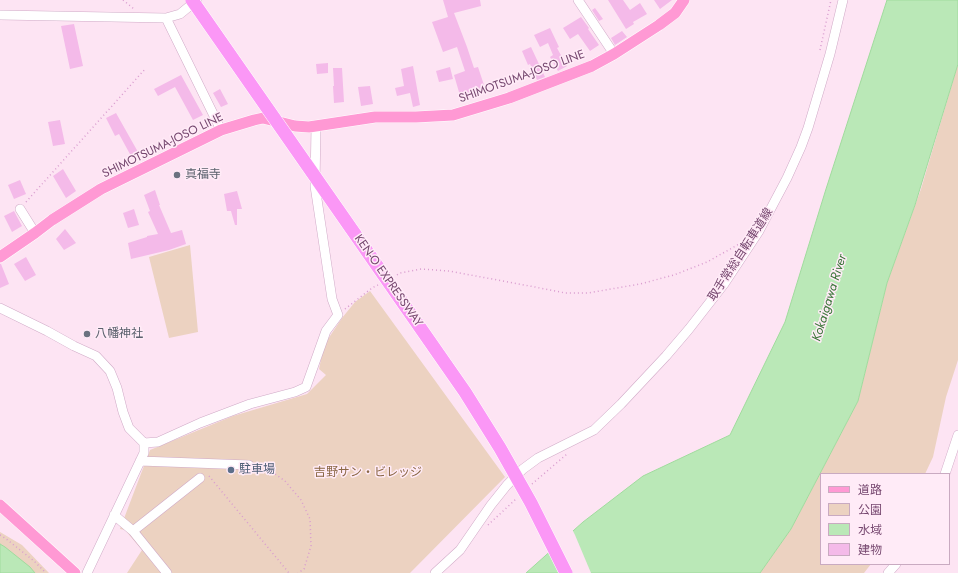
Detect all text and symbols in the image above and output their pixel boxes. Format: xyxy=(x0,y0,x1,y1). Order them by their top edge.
street label: SHIMOTSUMA-JOSO LINE xyxy=(457,47,587,107)
street label: SHIMOTSUMA-JOSO LINE xyxy=(100,110,226,182)
place label: 真福寺 xyxy=(185,168,221,182)
marker: 真福寺 xyxy=(172,170,182,180)
street label: 取手常総自転車道線 xyxy=(706,206,776,304)
street label: KEN-O EXPRESSWAY xyxy=(351,232,425,330)
water label: Kokaigawa River xyxy=(809,253,851,343)
place label: 八幡神社 xyxy=(95,327,143,341)
marker: 八幡神社 xyxy=(82,329,92,339)
place label: 駐車場 xyxy=(239,463,275,477)
marker: 駐車場 xyxy=(226,465,236,475)
park label: 吉野サン・ビレッジ xyxy=(314,466,422,480)
legend xyxy=(820,473,950,565)
text: 道路 xyxy=(858,481,882,499)
text: 公園 xyxy=(858,501,882,519)
text: 水域 xyxy=(858,521,882,539)
text: 建物 xyxy=(858,541,882,559)

